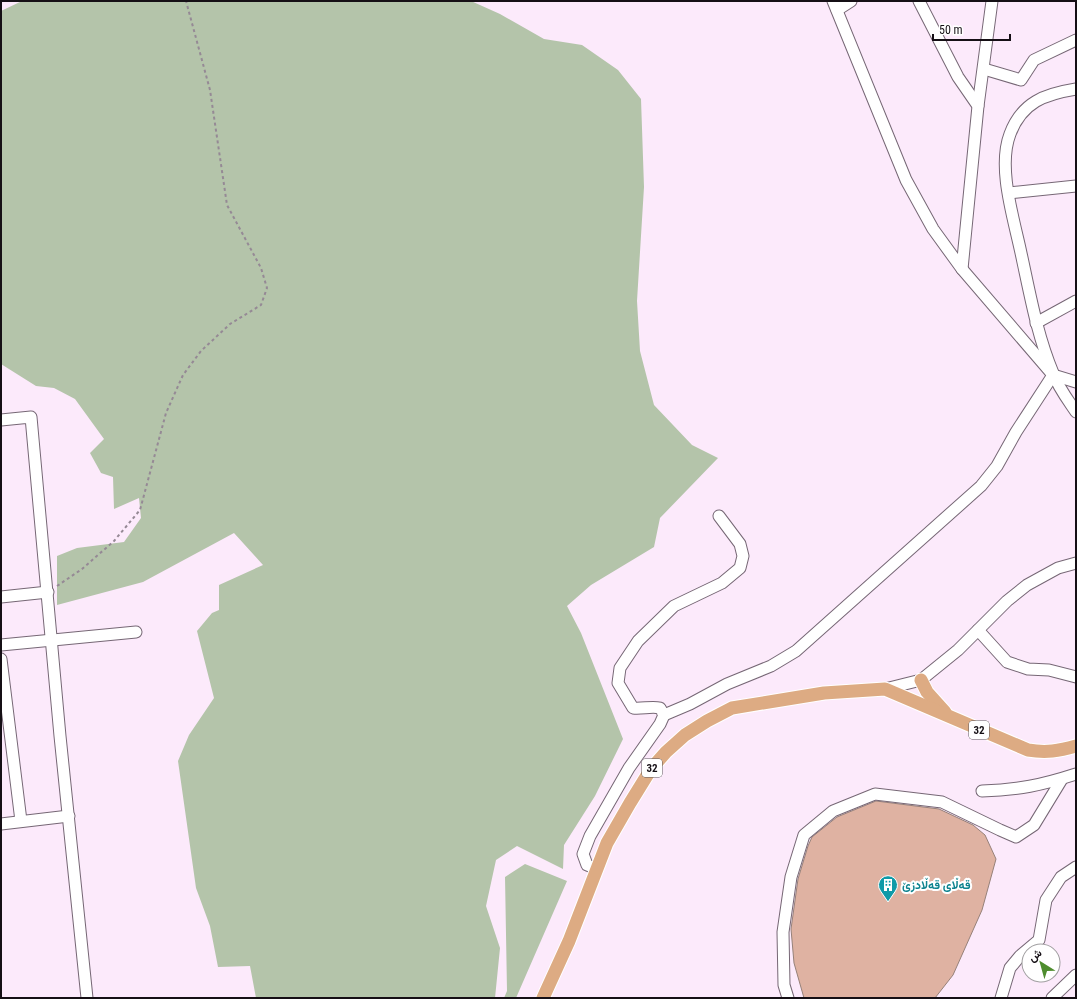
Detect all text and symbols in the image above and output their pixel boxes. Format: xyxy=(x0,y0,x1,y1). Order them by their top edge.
scale bar xyxy=(933,16,1010,42)
text: 50 m xyxy=(939,23,963,37)
road number: 32 xyxy=(969,721,989,739)
road number: 32 xyxy=(642,759,662,777)
building icon: قەڵای قەڵادزێ xyxy=(877,874,899,902)
place label: قەڵای قەڵادزێ xyxy=(902,877,971,893)
north arrow xyxy=(1021,943,1061,983)
text: ش xyxy=(1026,946,1044,965)

